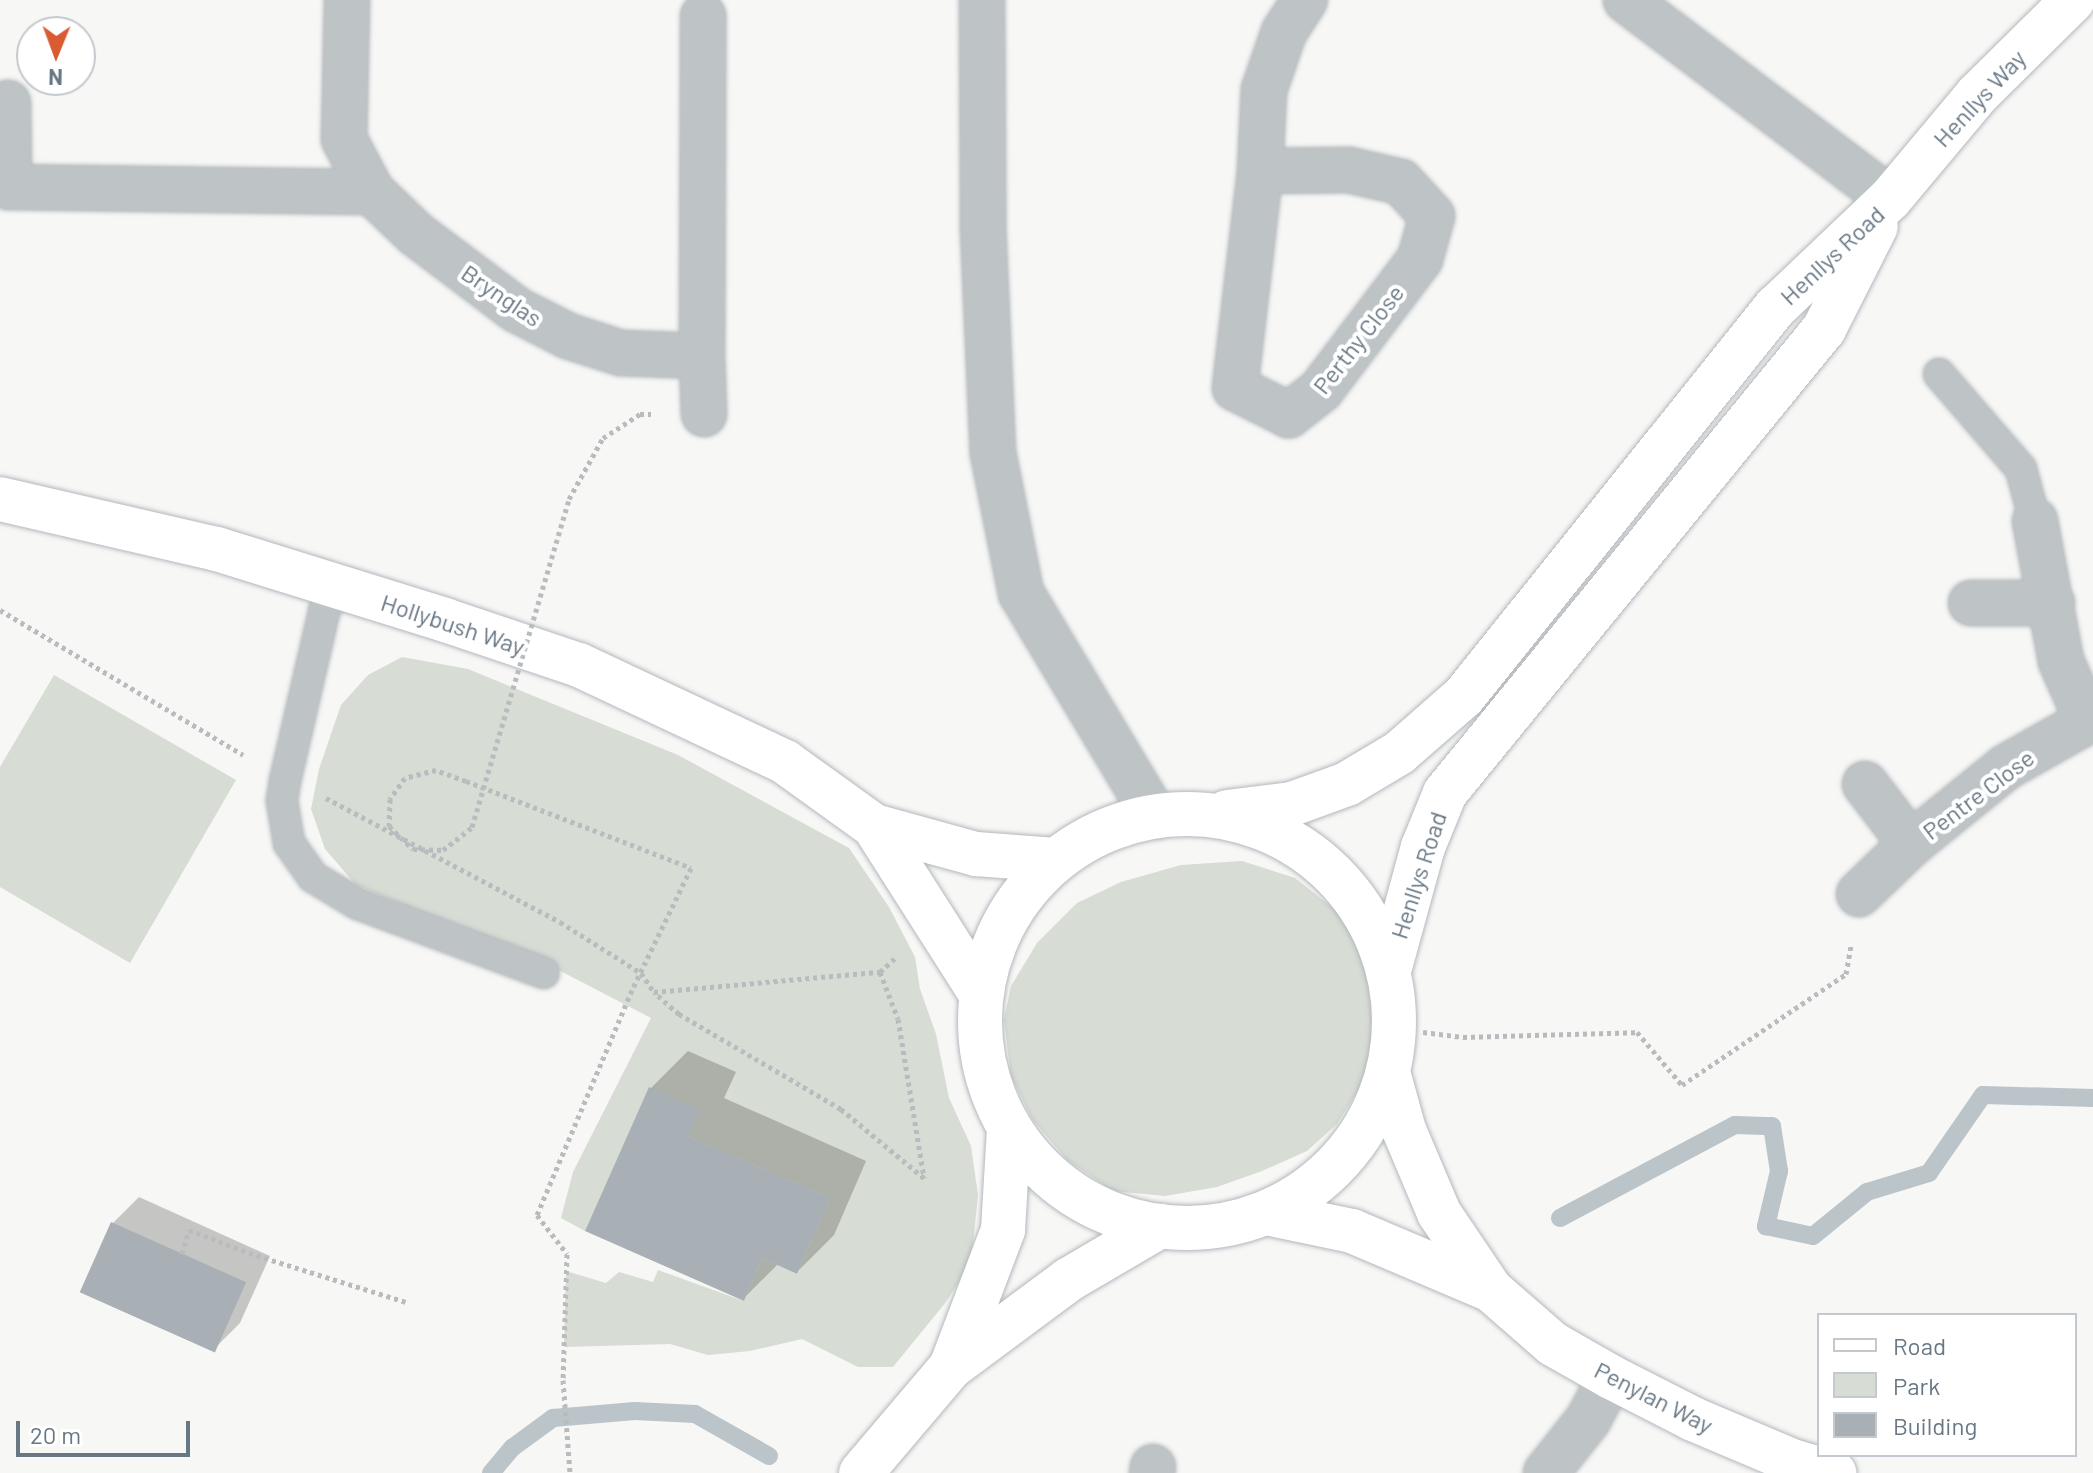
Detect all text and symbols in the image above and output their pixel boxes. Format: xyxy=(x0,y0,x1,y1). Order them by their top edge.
north arrow xyxy=(16,16,96,96)
street label: Henllys Way xyxy=(1927,43,2031,153)
text: N xyxy=(48,65,63,91)
street label: Henllys Road xyxy=(1774,199,1890,311)
street label: Brynglas xyxy=(456,258,548,332)
street label: Perthy Close xyxy=(1306,279,1410,399)
street label: Hollybush Way xyxy=(378,587,528,661)
street label: Pentre Close xyxy=(1917,743,2039,845)
street label: Henllys Road xyxy=(1384,808,1452,942)
legend xyxy=(1817,1313,2077,1457)
text: Road xyxy=(1893,1331,1946,1360)
street label: Penylan Way xyxy=(1590,1355,1718,1439)
text: Park xyxy=(1893,1371,1940,1400)
scale bar xyxy=(20,1405,194,1455)
text: Building xyxy=(1893,1411,1977,1440)
text: 20 m xyxy=(30,1420,81,1449)

